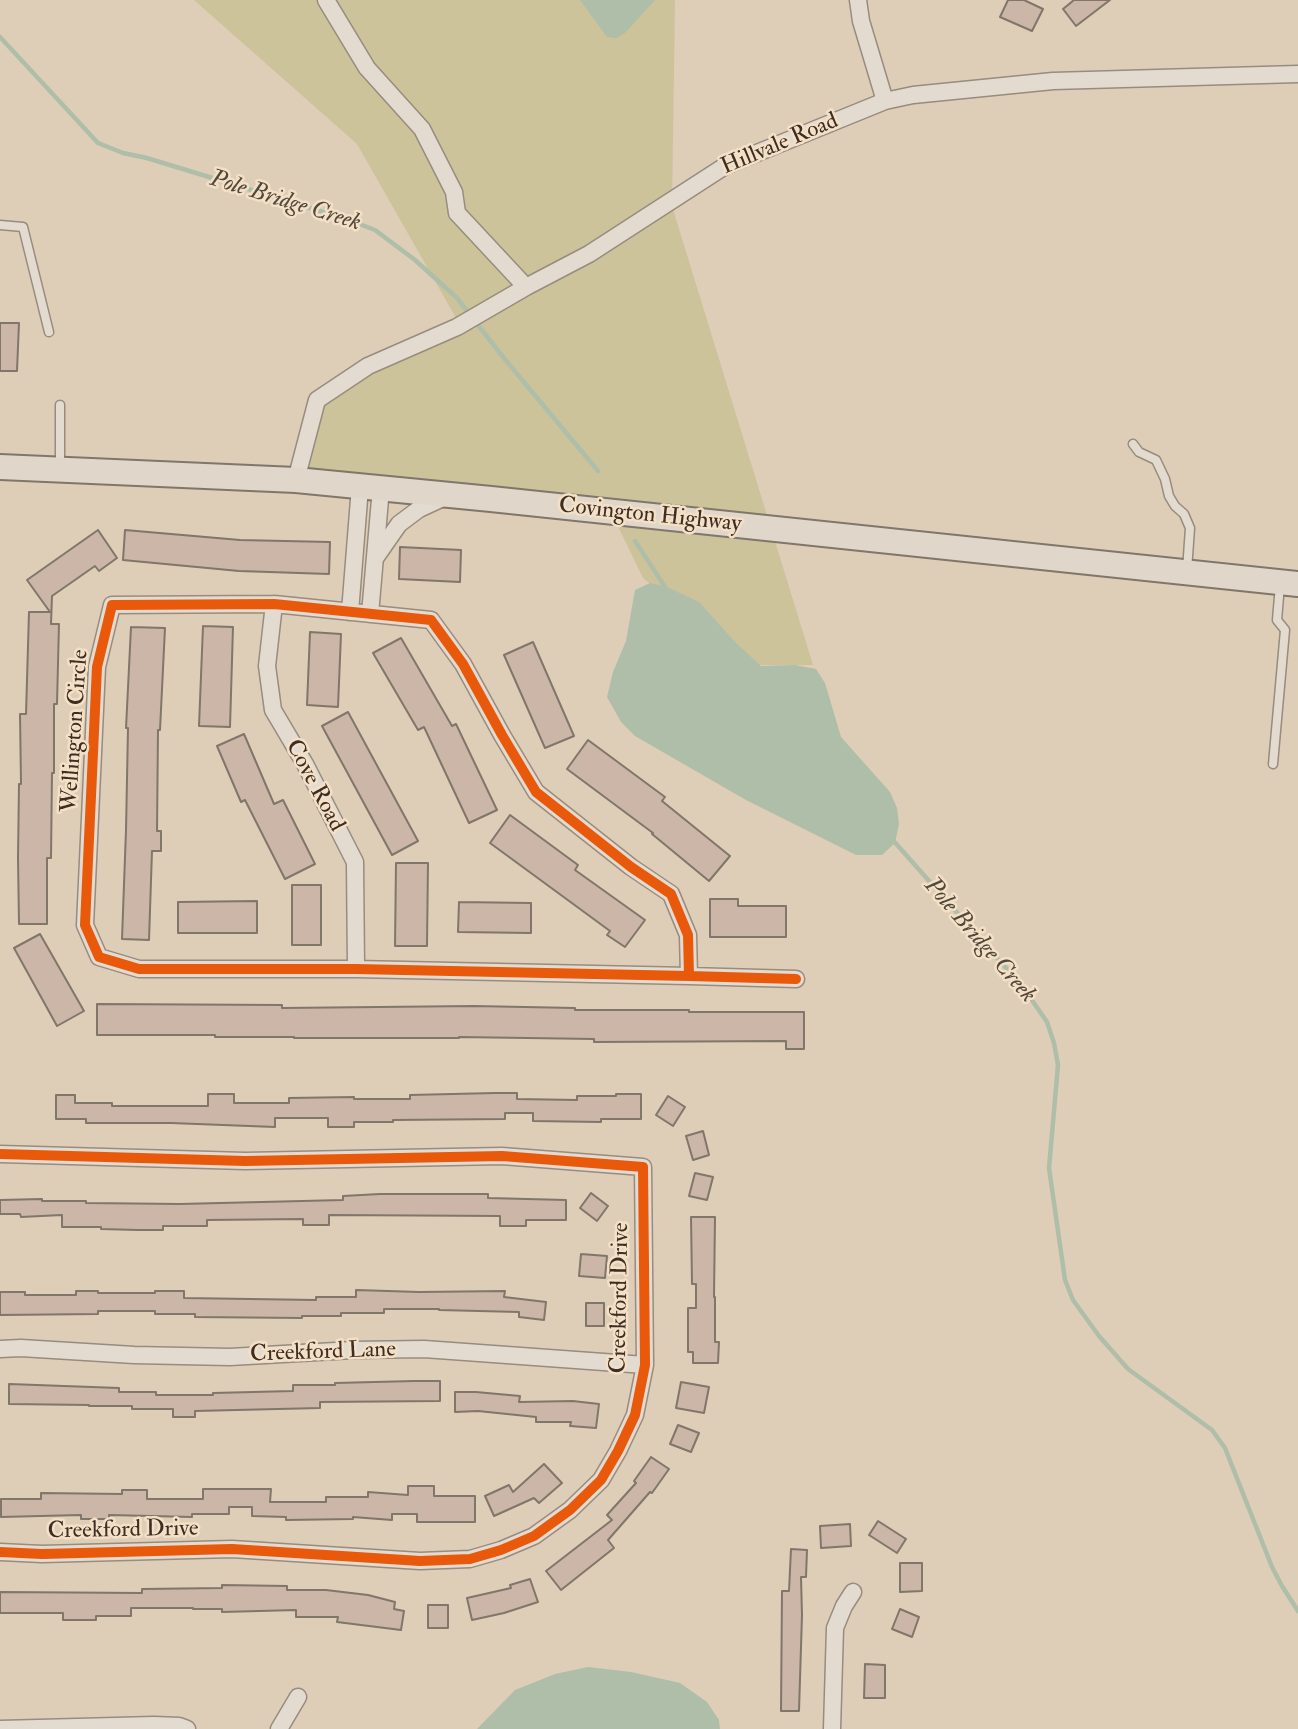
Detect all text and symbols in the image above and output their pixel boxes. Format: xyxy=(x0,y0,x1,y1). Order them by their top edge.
street label: Hillvale Road xyxy=(717,108,843,182)
water label: Pole Bridge Creek xyxy=(206,165,364,239)
street label: Covington Highway xyxy=(557,493,743,539)
street label: Wellington Circle xyxy=(57,649,95,813)
street label: Cove Road xyxy=(278,735,350,837)
water label: Pole Bridge Creek xyxy=(917,873,1041,1009)
street label: Creekford Drive xyxy=(606,1222,636,1374)
street label: Creekford Lane xyxy=(250,1337,396,1369)
street label: Creekford Drive xyxy=(47,1516,199,1546)

